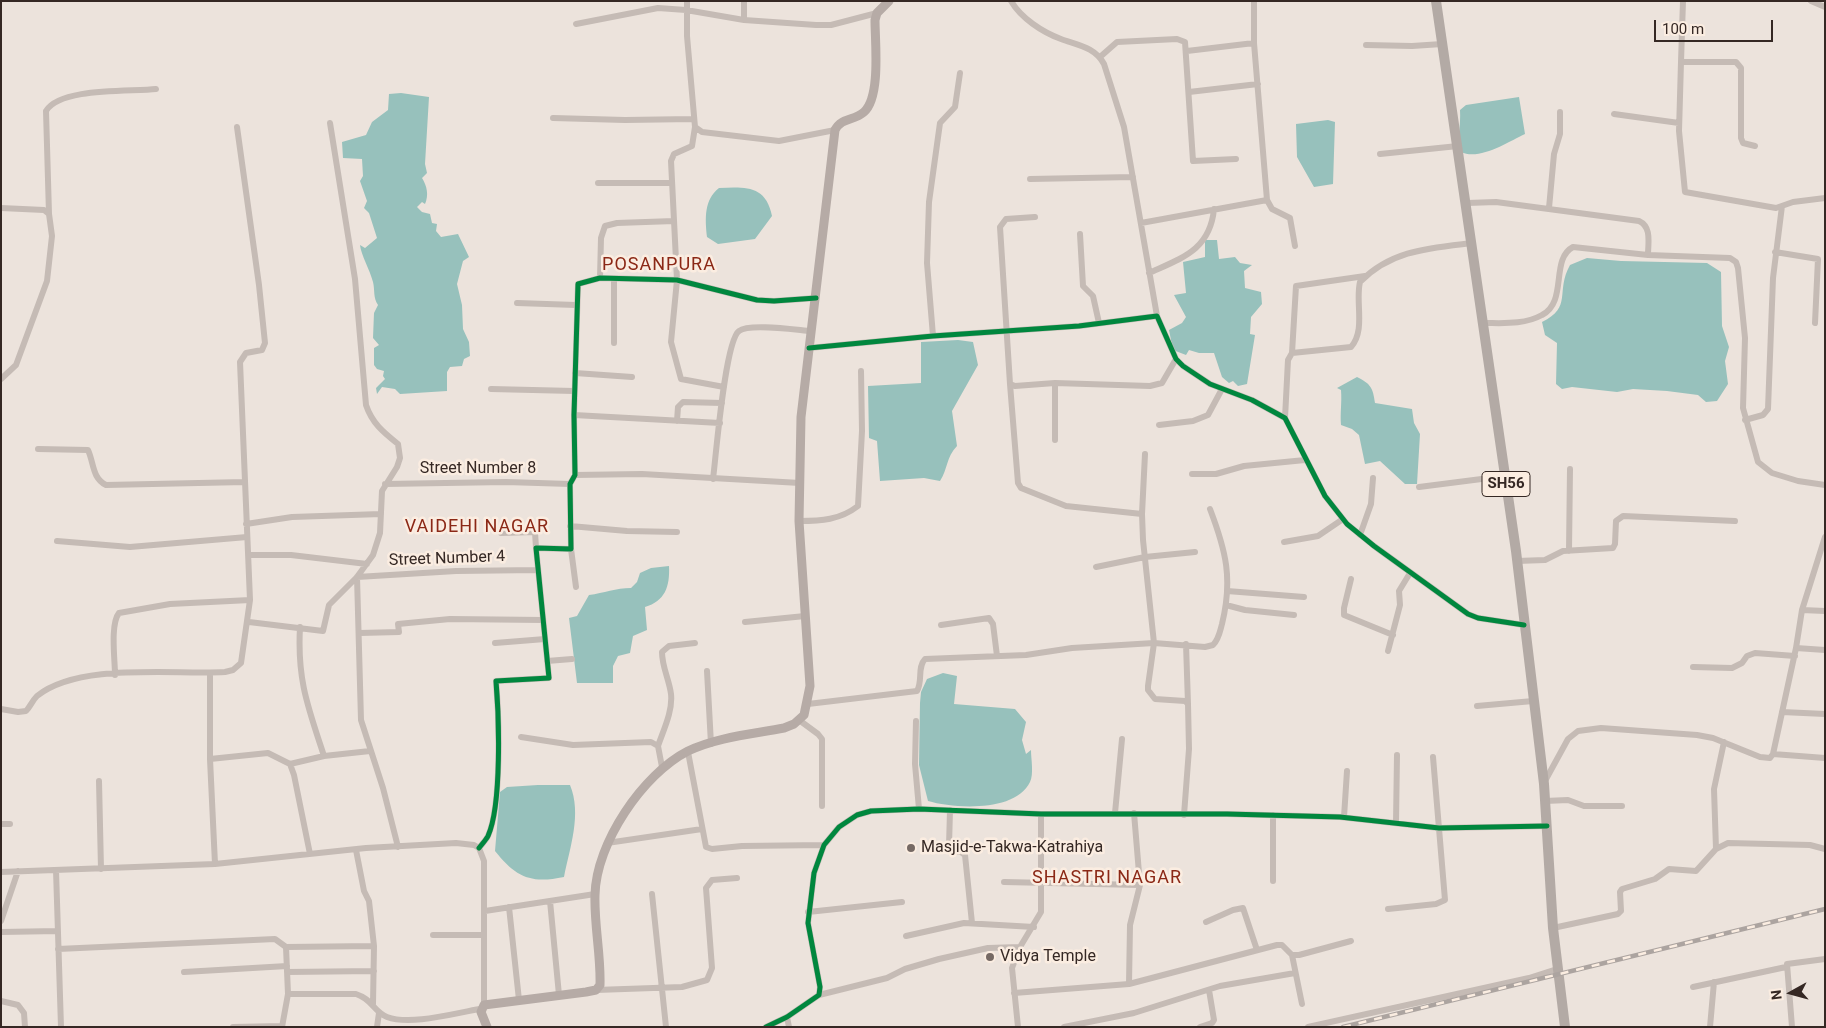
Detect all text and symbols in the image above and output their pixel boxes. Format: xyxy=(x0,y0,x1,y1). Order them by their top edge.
scale bar xyxy=(1656,10,1775,42)
text: 100 m xyxy=(1662,20,1704,38)
district label: POSANPURA xyxy=(601,254,717,276)
street label: Street Number 8 xyxy=(420,459,536,479)
road number: SH56 xyxy=(1482,472,1530,496)
district label: VAIDEHI NAGAR xyxy=(403,516,551,538)
street label: Street Number 4 xyxy=(389,547,505,571)
place label: Masjid-e-Takwa-Katrahiya xyxy=(921,838,1103,858)
marker: Masjid-e-Takwa-Katrahiya xyxy=(905,842,917,854)
district label: SHASTRI NAGAR xyxy=(1030,867,1184,889)
place label: Vidya Temple xyxy=(1000,947,1096,967)
marker: Vidya Temple xyxy=(984,951,996,963)
north arrow xyxy=(1766,968,1816,1018)
text: N xyxy=(1768,989,1785,1001)

